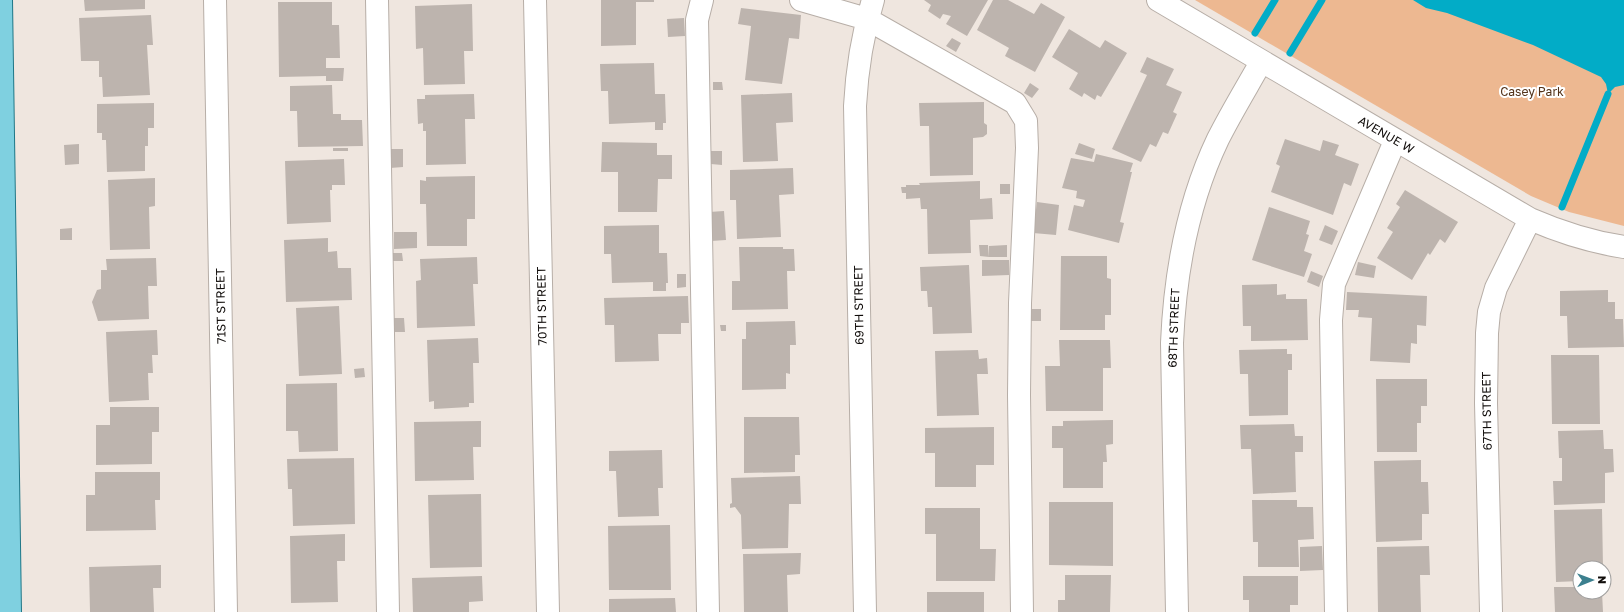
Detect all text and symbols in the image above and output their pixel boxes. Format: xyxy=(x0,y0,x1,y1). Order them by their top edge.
park label: Casey Park xyxy=(1500,84,1564,99)
street label: AVENUE W xyxy=(1356,113,1417,157)
street label: 69TH STREET xyxy=(850,265,867,345)
street label: 70TH STREET xyxy=(533,266,550,346)
street label: 71ST STREET xyxy=(212,268,229,344)
street label: 68TH STREET xyxy=(1165,287,1182,368)
street label: 67TH STREET xyxy=(1478,371,1495,450)
north arrow xyxy=(1572,560,1612,600)
text: N xyxy=(1596,576,1609,584)

